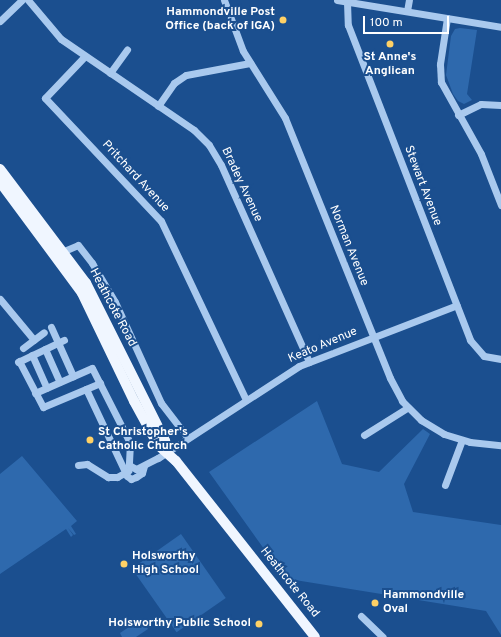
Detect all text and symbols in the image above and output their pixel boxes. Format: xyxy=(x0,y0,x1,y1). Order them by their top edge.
place label: Hammondville Post Office (back of IGA) xyxy=(165,6,275,34)
scale bar xyxy=(365,8,451,34)
marker: Hammondville Post Office (back of IGA) xyxy=(278,15,288,25)
text: 100 m xyxy=(370,15,403,31)
marker: St Anne's Anglican xyxy=(385,39,395,49)
place label: St Anne's Anglican xyxy=(363,51,417,79)
street label: Pritchard Avenue xyxy=(98,138,172,216)
street label: Stewart Avenue xyxy=(400,144,444,228)
street label: Bradey Avenue xyxy=(217,145,265,225)
street label: Norman Avenue xyxy=(325,203,371,289)
street label: Heathcote Road xyxy=(85,267,139,349)
street label: Keato Avenue xyxy=(286,325,360,367)
place label: St Christopher's Catholic Church xyxy=(98,426,188,454)
marker: St Christopher's Catholic Church xyxy=(85,435,95,445)
street label: Heathcote Road xyxy=(256,545,322,621)
place label: Holsworthy High School xyxy=(132,550,199,578)
marker: Holsworthy High School xyxy=(119,559,129,569)
place label: Hammondville Oval xyxy=(383,589,464,617)
marker: Hammondville Oval xyxy=(370,598,380,608)
place label: Holsworthy Public School xyxy=(108,617,251,631)
marker: Holsworthy Public School xyxy=(254,619,264,629)

